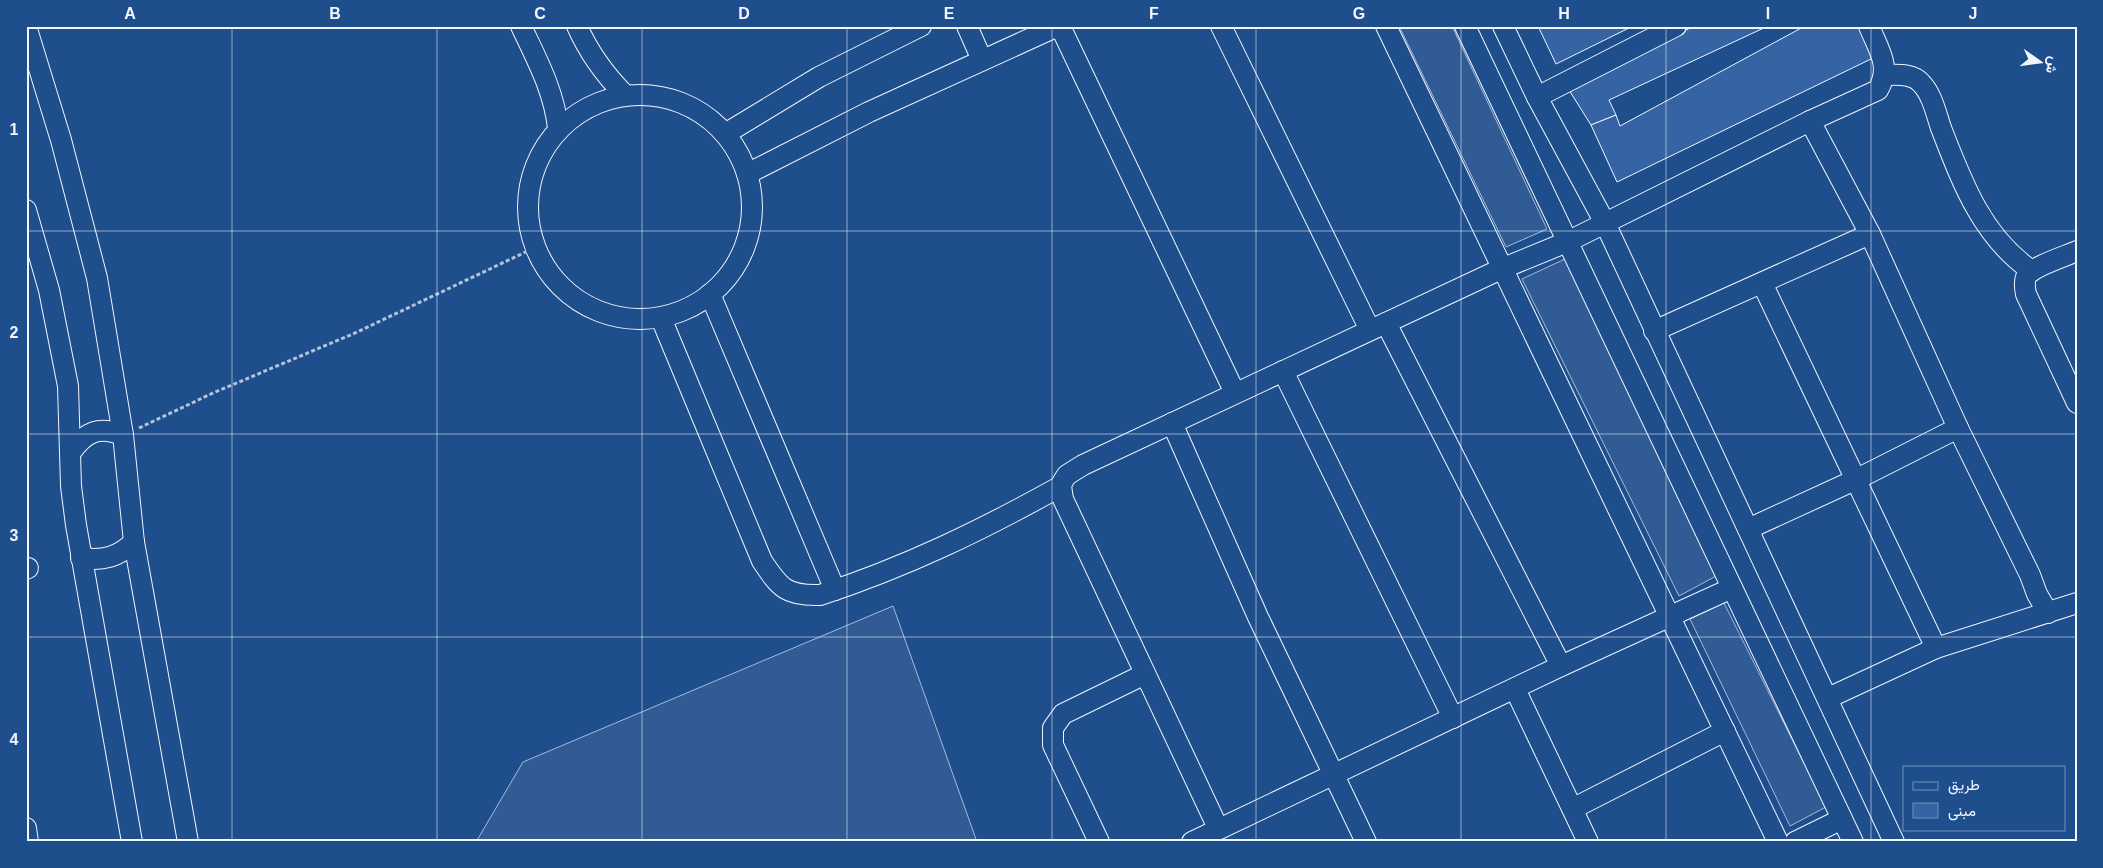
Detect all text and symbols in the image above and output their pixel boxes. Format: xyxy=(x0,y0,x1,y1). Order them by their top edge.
text: A xyxy=(124,5,136,22)
text: B xyxy=(329,5,341,22)
text: C xyxy=(534,5,546,22)
text: D xyxy=(738,5,750,22)
text: E xyxy=(944,5,955,22)
text: F xyxy=(1149,5,1159,22)
text: G xyxy=(1353,5,1365,22)
text: H xyxy=(1558,5,1570,22)
text: I xyxy=(1766,5,1770,22)
text: J xyxy=(1969,5,1977,22)
north arrow xyxy=(2016,38,2066,88)
text: ش xyxy=(2042,55,2062,75)
text: 1 xyxy=(10,121,19,138)
text: 2 xyxy=(10,324,19,341)
text: 3 xyxy=(10,527,19,544)
text: 4 xyxy=(10,731,19,748)
legend xyxy=(1903,766,2066,830)
text: طريق xyxy=(1948,776,1980,795)
text: مبنى xyxy=(1948,802,1976,821)

